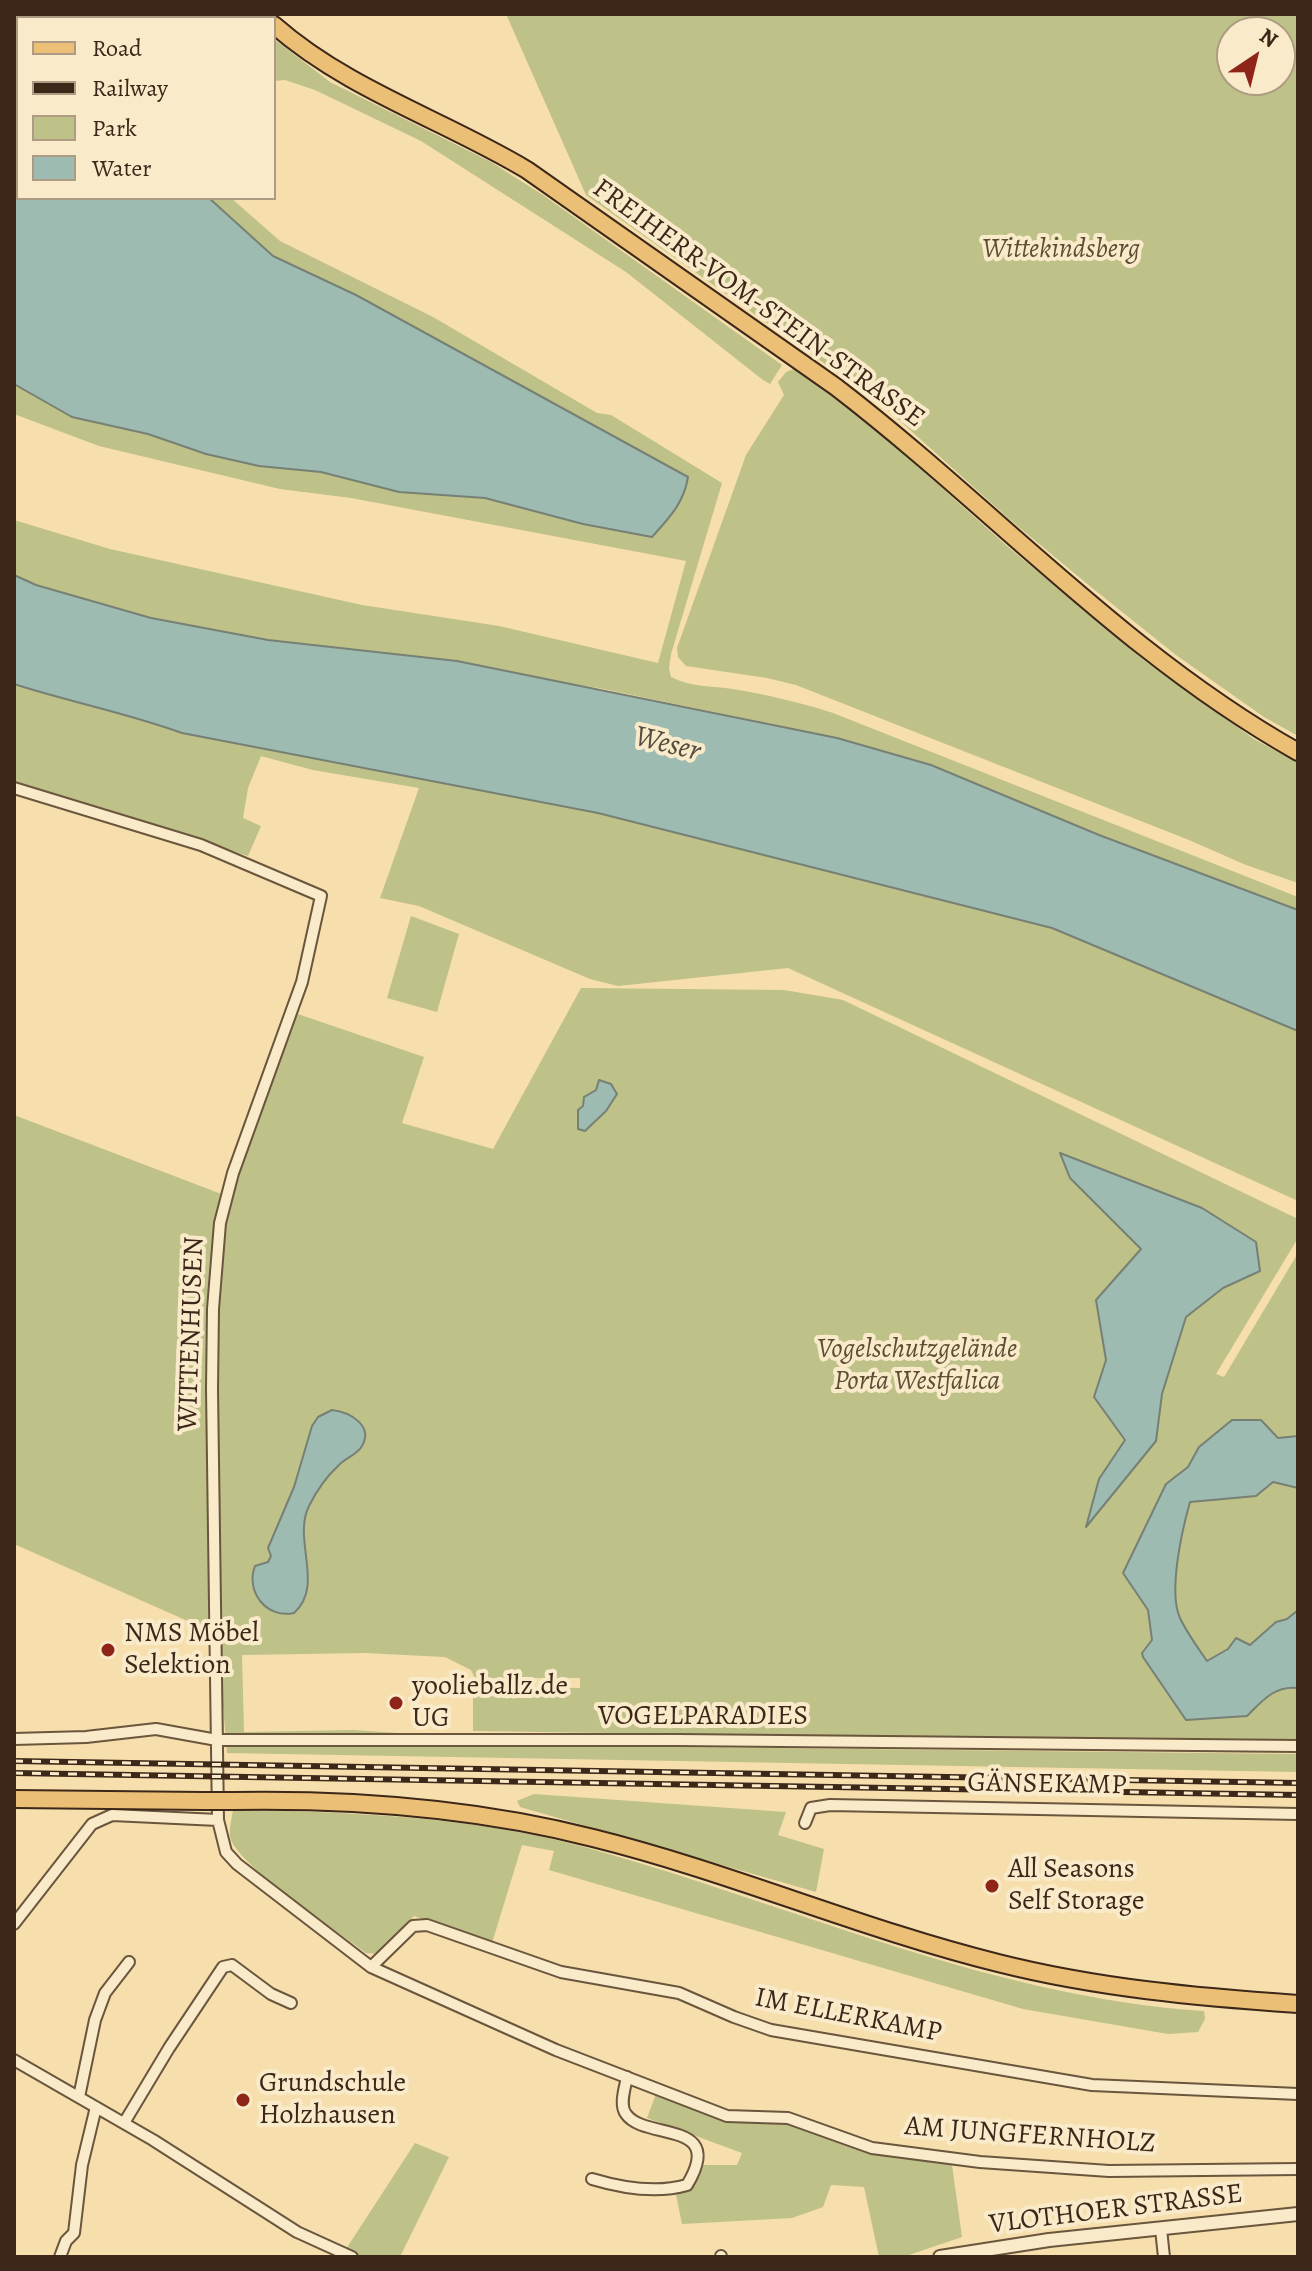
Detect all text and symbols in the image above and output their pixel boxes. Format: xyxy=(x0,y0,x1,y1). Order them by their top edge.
legend xyxy=(16,16,276,200)
north arrow xyxy=(1216,16,1296,96)
text: N xyxy=(1253,21,1284,55)
text: Road xyxy=(92,32,142,64)
text: Railway xyxy=(92,72,168,104)
text: Park xyxy=(92,112,137,144)
text: Water xyxy=(92,152,152,184)
street label: FREIHERR-VOM-STEIN-STRASSE xyxy=(585,172,931,436)
park label: Wittekindsberg xyxy=(982,233,1140,267)
water label: Weser xyxy=(630,719,704,771)
street label: WITTENHUSEN xyxy=(172,1236,212,1432)
park label: Vogelschutzgelände Porta Westfalica xyxy=(817,1333,1017,1399)
place label: NMS Möbel Selektion xyxy=(124,1617,259,1683)
marker: NMS Möbel Selektion xyxy=(99,1641,117,1659)
place label: yoolieballz.de UG xyxy=(412,1670,568,1736)
marker: yoolieballz.de UG xyxy=(387,1694,405,1712)
street label: VOGELPARADIES xyxy=(598,1700,808,1734)
street label: GÄNSEKAMP xyxy=(967,1767,1127,1803)
place label: All Seasons Self Storage xyxy=(1008,1853,1145,1919)
marker: All Seasons Self Storage xyxy=(983,1877,1001,1895)
street label: IM ELLERKAMP xyxy=(752,1981,944,2051)
place label: Grundschule Holzhausen xyxy=(259,2067,406,2133)
marker: Grundschule Holzhausen xyxy=(234,2091,252,2109)
street label: AM JUNGFERNHOLZ xyxy=(903,2110,1157,2162)
street label: VLOTHOER STRASSE xyxy=(987,2178,1245,2242)

